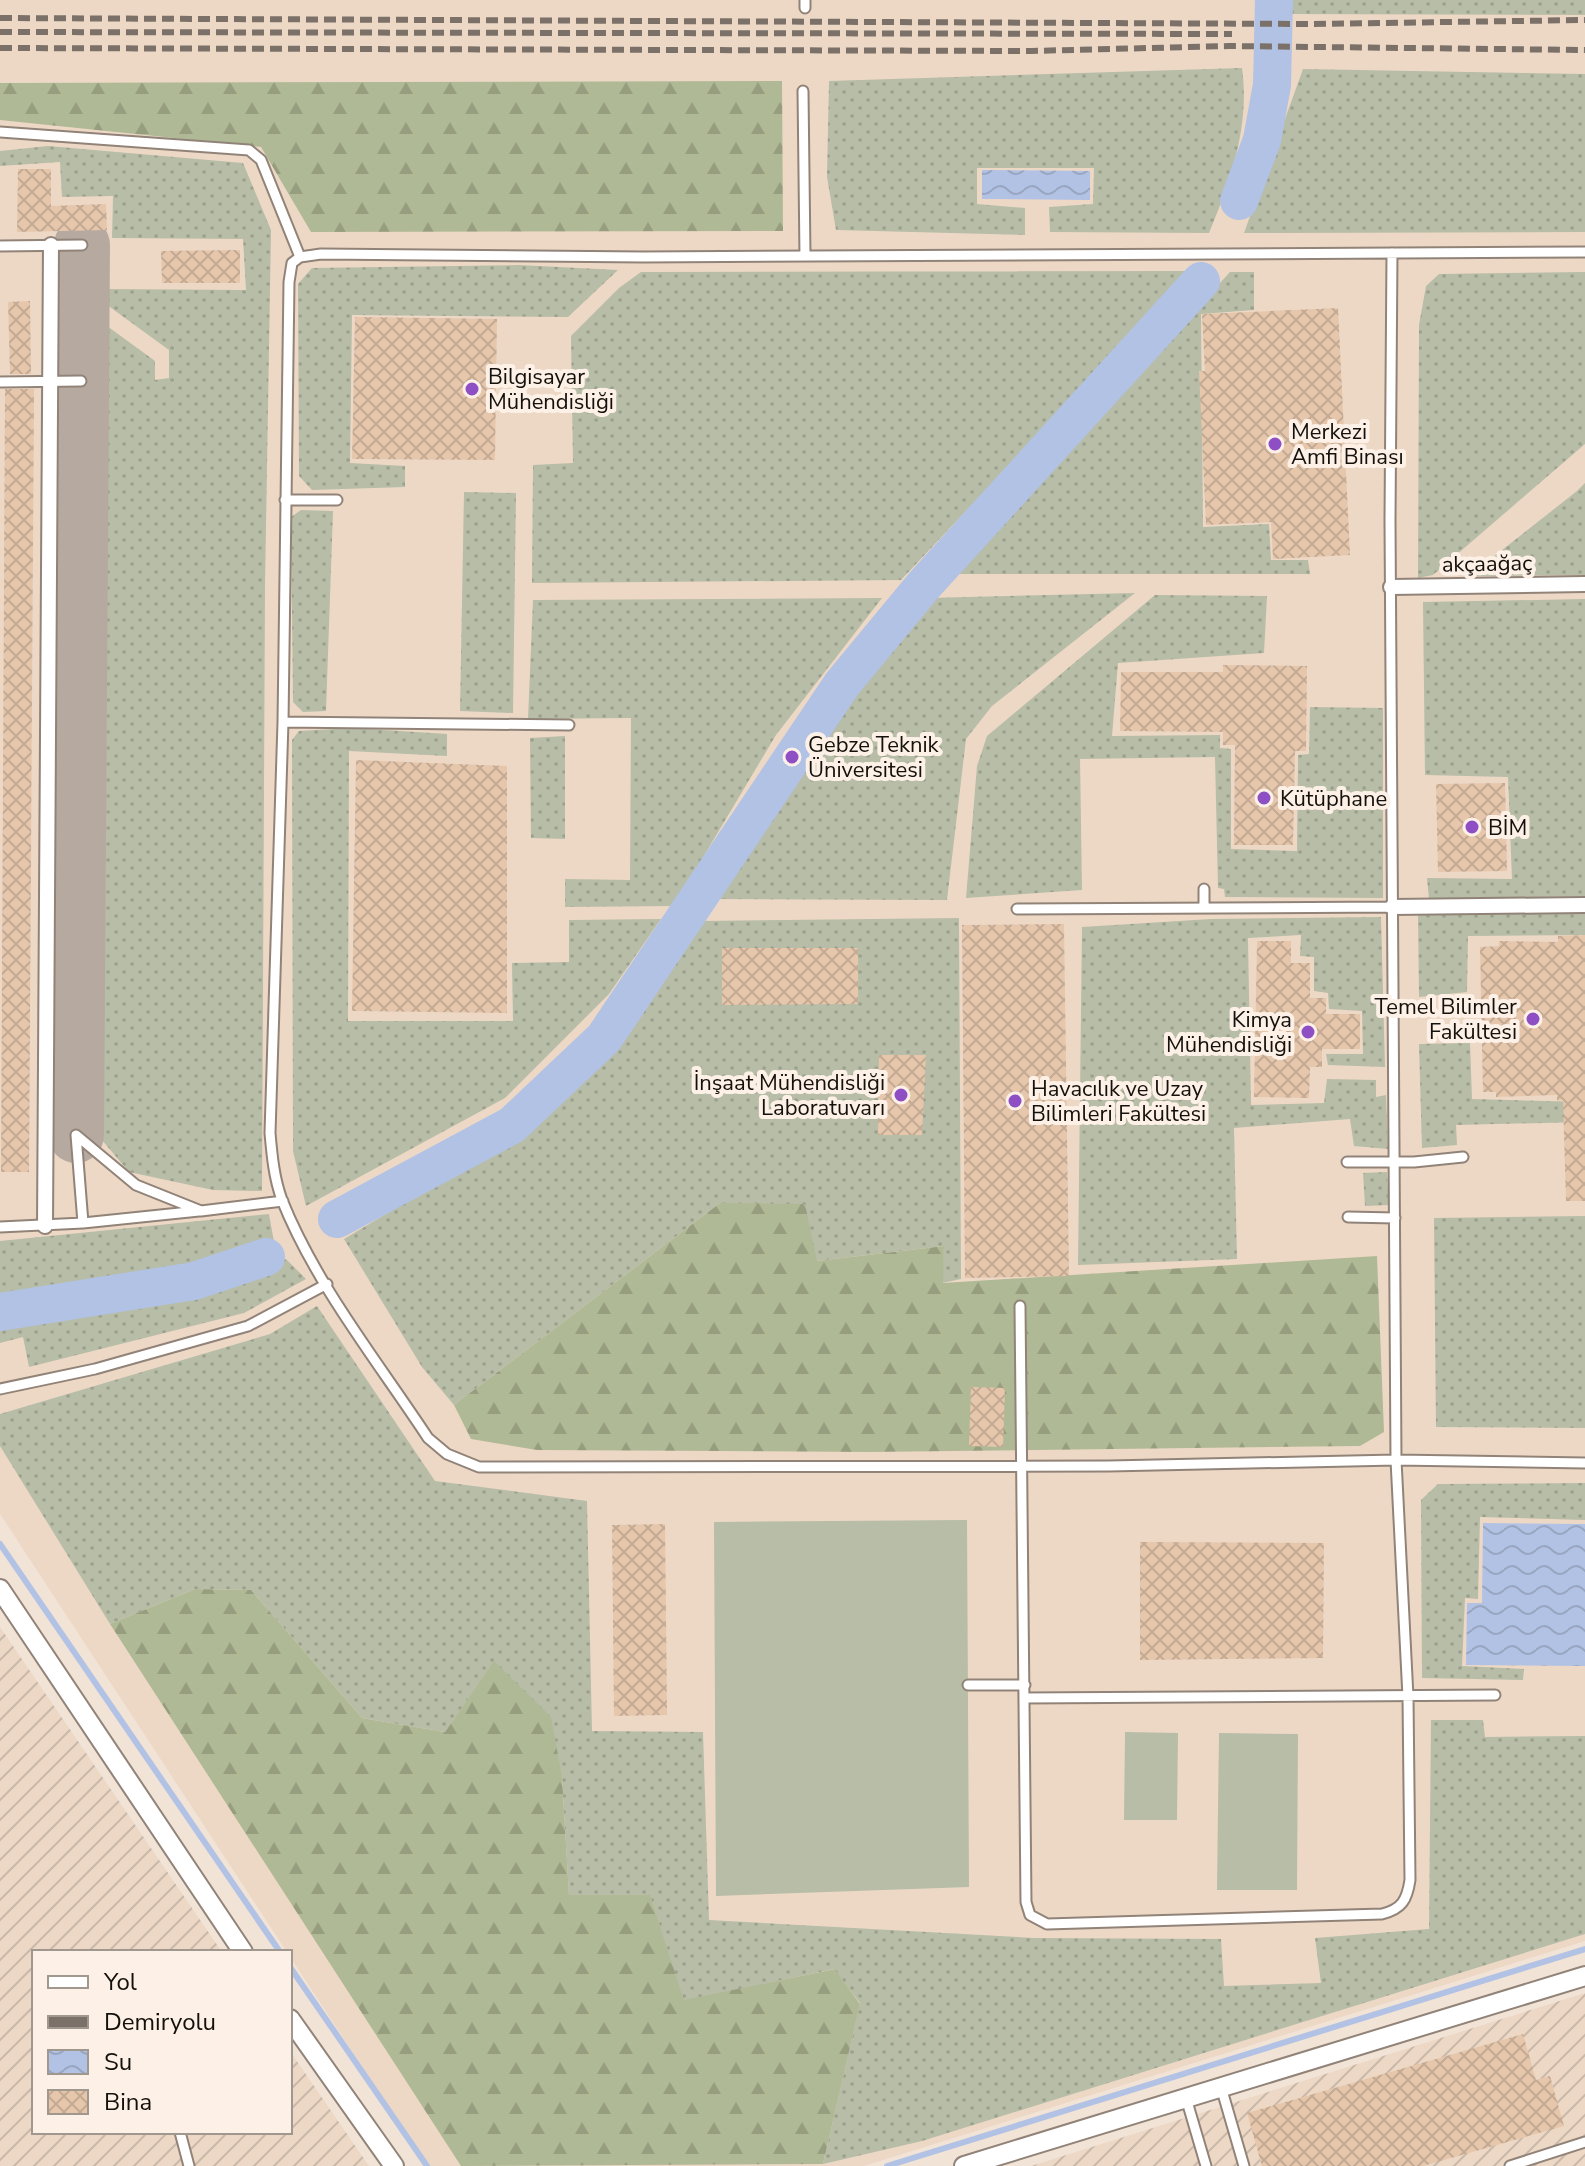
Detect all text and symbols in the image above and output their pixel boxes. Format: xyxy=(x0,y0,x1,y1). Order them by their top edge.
place label: Bilgisayar Mühendisliği xyxy=(488,362,614,417)
marker: Bilgisayar Mühendisliği xyxy=(463,380,481,398)
place label: Merkezi Amfi Binası xyxy=(1291,417,1404,472)
marker: Merkezi Amfi Binası xyxy=(1266,435,1284,453)
street label: akçaağaç xyxy=(1441,548,1533,580)
place label: Gebze Teknik Üniversitesi xyxy=(808,730,940,785)
marker: Gebze Teknik Üniversitesi xyxy=(783,748,801,766)
place label: Kütüphane xyxy=(1280,784,1387,814)
marker: Kütüphane xyxy=(1255,789,1273,807)
place label: BİM xyxy=(1488,813,1527,843)
marker: BİM xyxy=(1463,818,1481,836)
place label: Temel Bilimler Fakültesi xyxy=(1375,992,1517,1047)
place label: Kimya Mühendisliği xyxy=(1166,1005,1292,1060)
marker: Temel Bilimler Fakültesi xyxy=(1524,1010,1542,1028)
marker: Kimya Mühendisliği xyxy=(1299,1023,1317,1041)
place label: İnşaat Mühendisliği Laboratuvarı xyxy=(694,1068,885,1123)
place label: Havacılık ve Uzay Bilimleri Fakültesi xyxy=(1031,1074,1206,1129)
marker: İnşaat Mühendisliği Laboratuvarı xyxy=(892,1086,910,1104)
marker: Havacılık ve Uzay Bilimleri Fakültesi xyxy=(1006,1092,1024,1110)
legend xyxy=(32,1950,292,2134)
text: Yol xyxy=(103,1966,137,1998)
text: Demiryolu xyxy=(104,2006,216,2038)
text: Su xyxy=(104,2046,132,2078)
text: Bina xyxy=(104,2086,152,2118)

